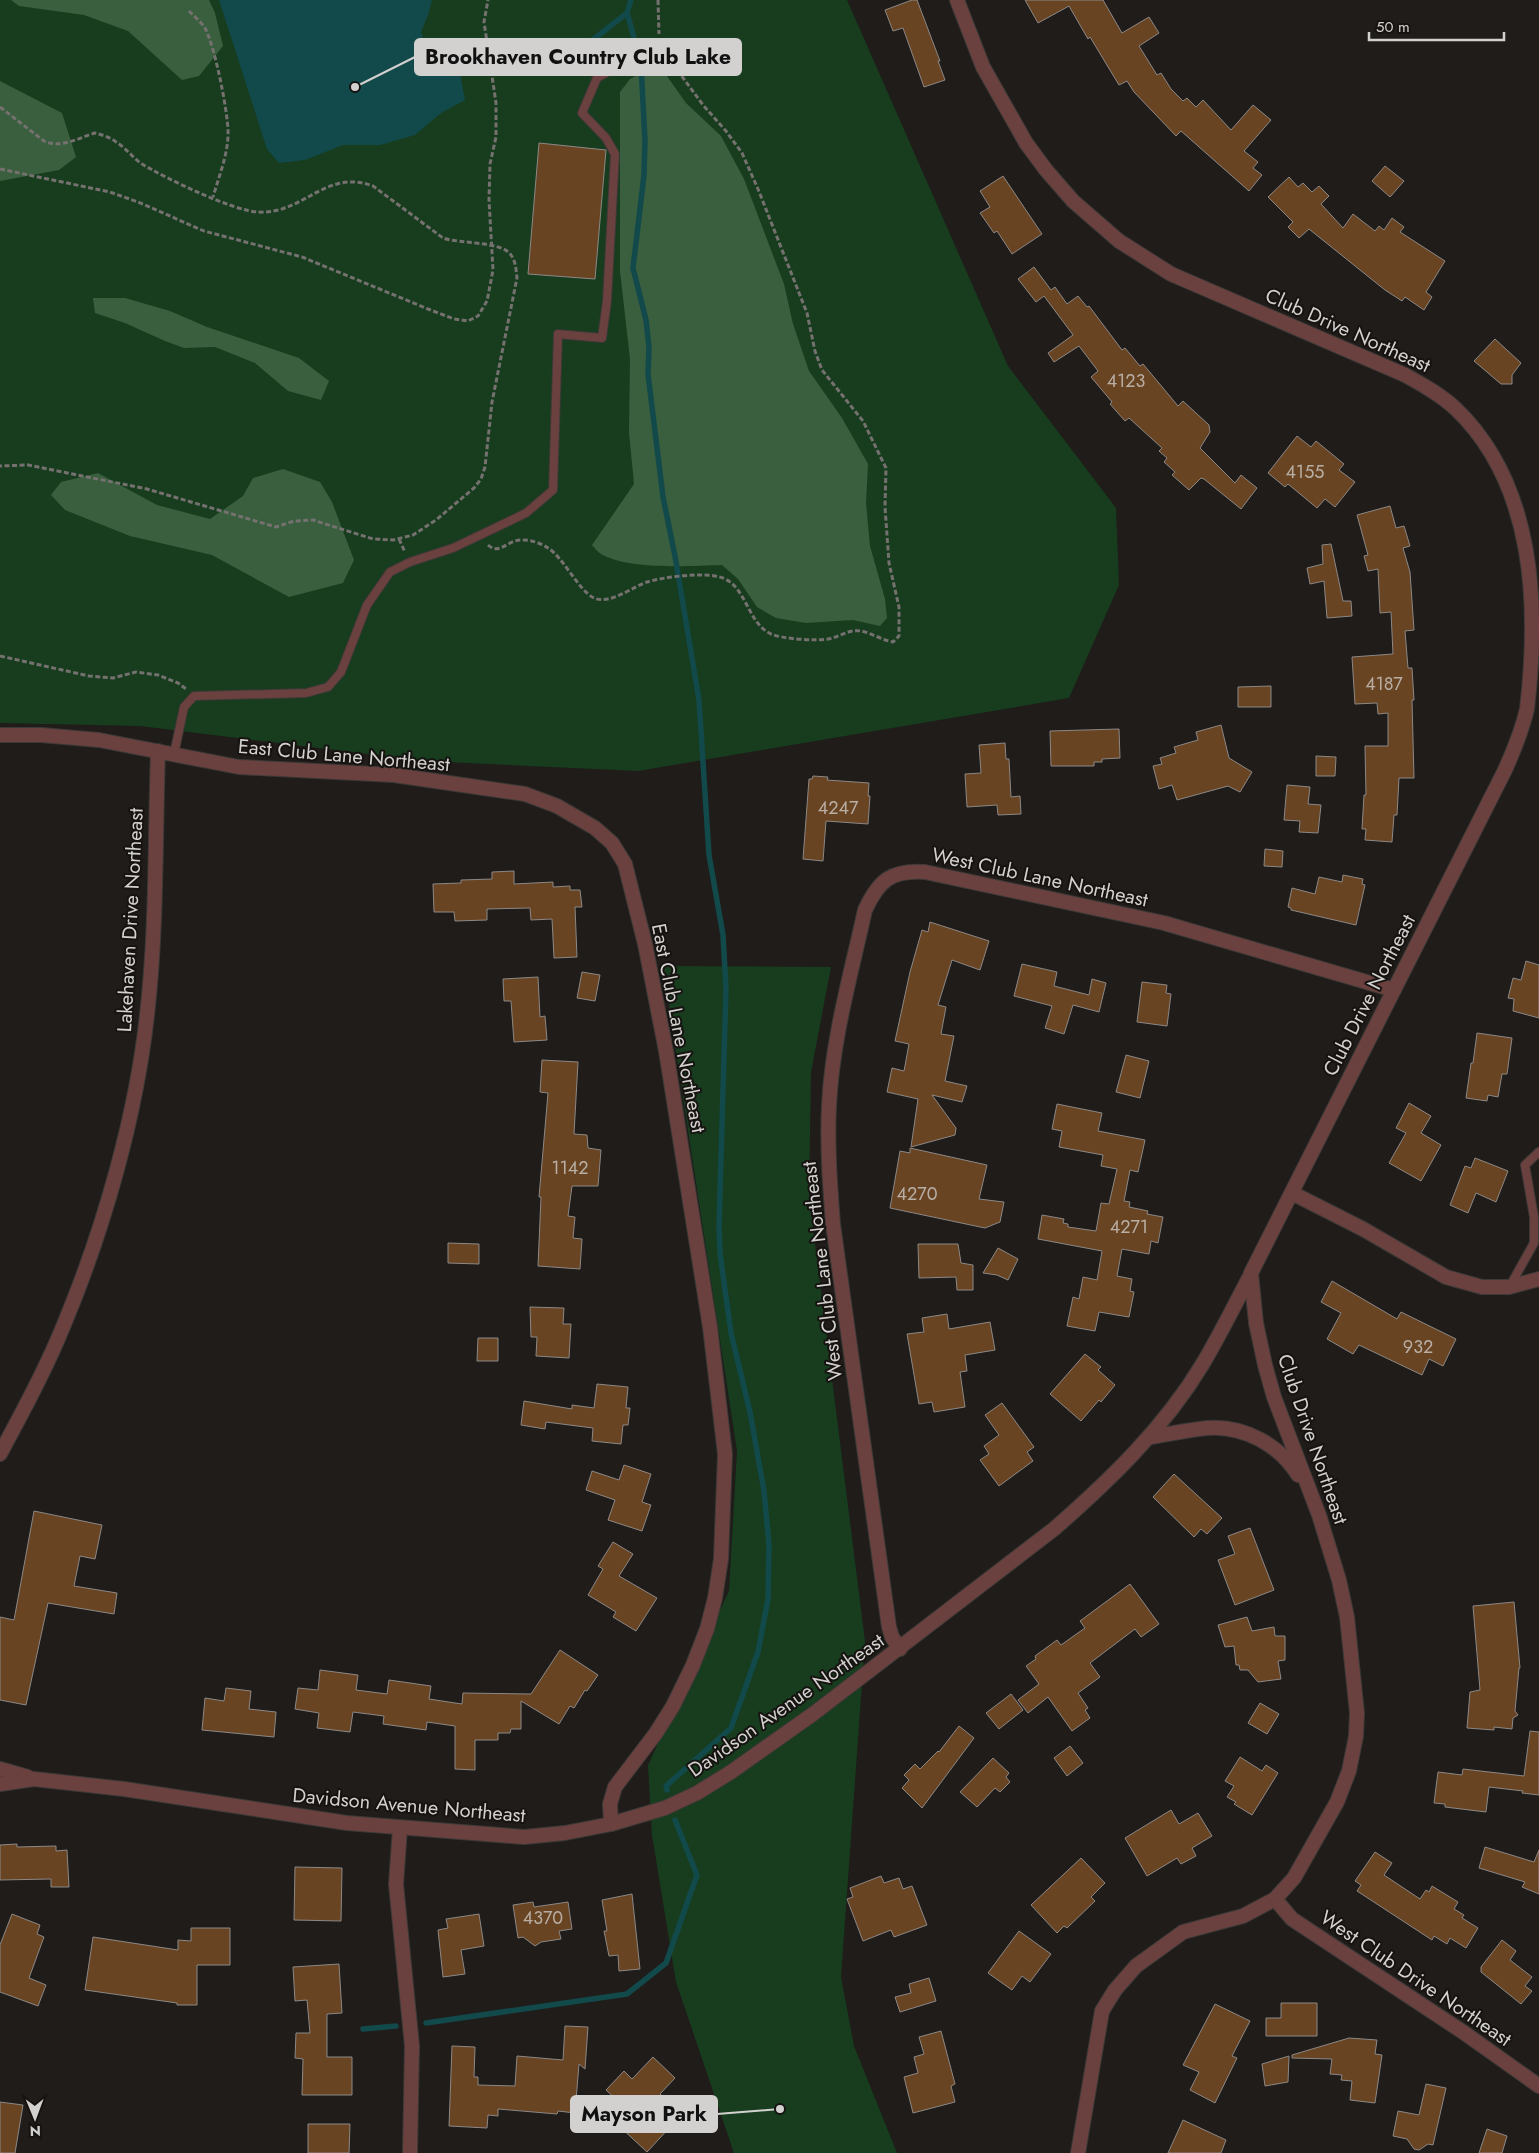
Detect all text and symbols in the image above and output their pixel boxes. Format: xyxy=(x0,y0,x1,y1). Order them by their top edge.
scale bar xyxy=(1369,10,1504,42)
text: 50 m xyxy=(1376,16,1410,38)
callout: Brookhaven Country Club Lake xyxy=(415,39,741,75)
text: Brookhaven Country Club Lake xyxy=(425,42,731,72)
street label: Club Drive Northeast xyxy=(1261,281,1435,380)
house number: 4123 xyxy=(1107,368,1145,394)
house number: 4155 xyxy=(1286,459,1324,485)
house number: 4187 xyxy=(1365,671,1403,697)
street label: East Club Lane Northeast xyxy=(237,732,451,779)
house number: 4247 xyxy=(818,795,859,821)
street label: Lakehaven Drive Northeast xyxy=(110,807,151,1033)
street label: West Club Lane Northeast xyxy=(929,840,1151,915)
street label: Club Drive Northeast xyxy=(1316,909,1423,1081)
street label: East Club Lane Northeast xyxy=(644,921,713,1135)
house number: 1142 xyxy=(552,1155,588,1181)
street label: West Club Lane Northeast xyxy=(795,1160,850,1382)
house number: 4270 xyxy=(897,1181,938,1207)
house number: 4271 xyxy=(1110,1214,1148,1240)
house number: 932 xyxy=(1403,1334,1433,1360)
street label: Club Drive Northeast xyxy=(1270,1350,1355,1528)
street label: Davidson Avenue Northeast xyxy=(682,1626,890,1784)
street label: Davidson Avenue Northeast xyxy=(291,1781,527,1830)
street label: West Club Drive Northeast xyxy=(1314,1903,1517,2054)
house number: 4370 xyxy=(523,1905,563,1931)
north arrow xyxy=(10,2093,60,2143)
callout: Mayson Park xyxy=(571,2096,717,2132)
text: Mayson Park xyxy=(581,2099,707,2129)
text: N xyxy=(29,2121,41,2141)

